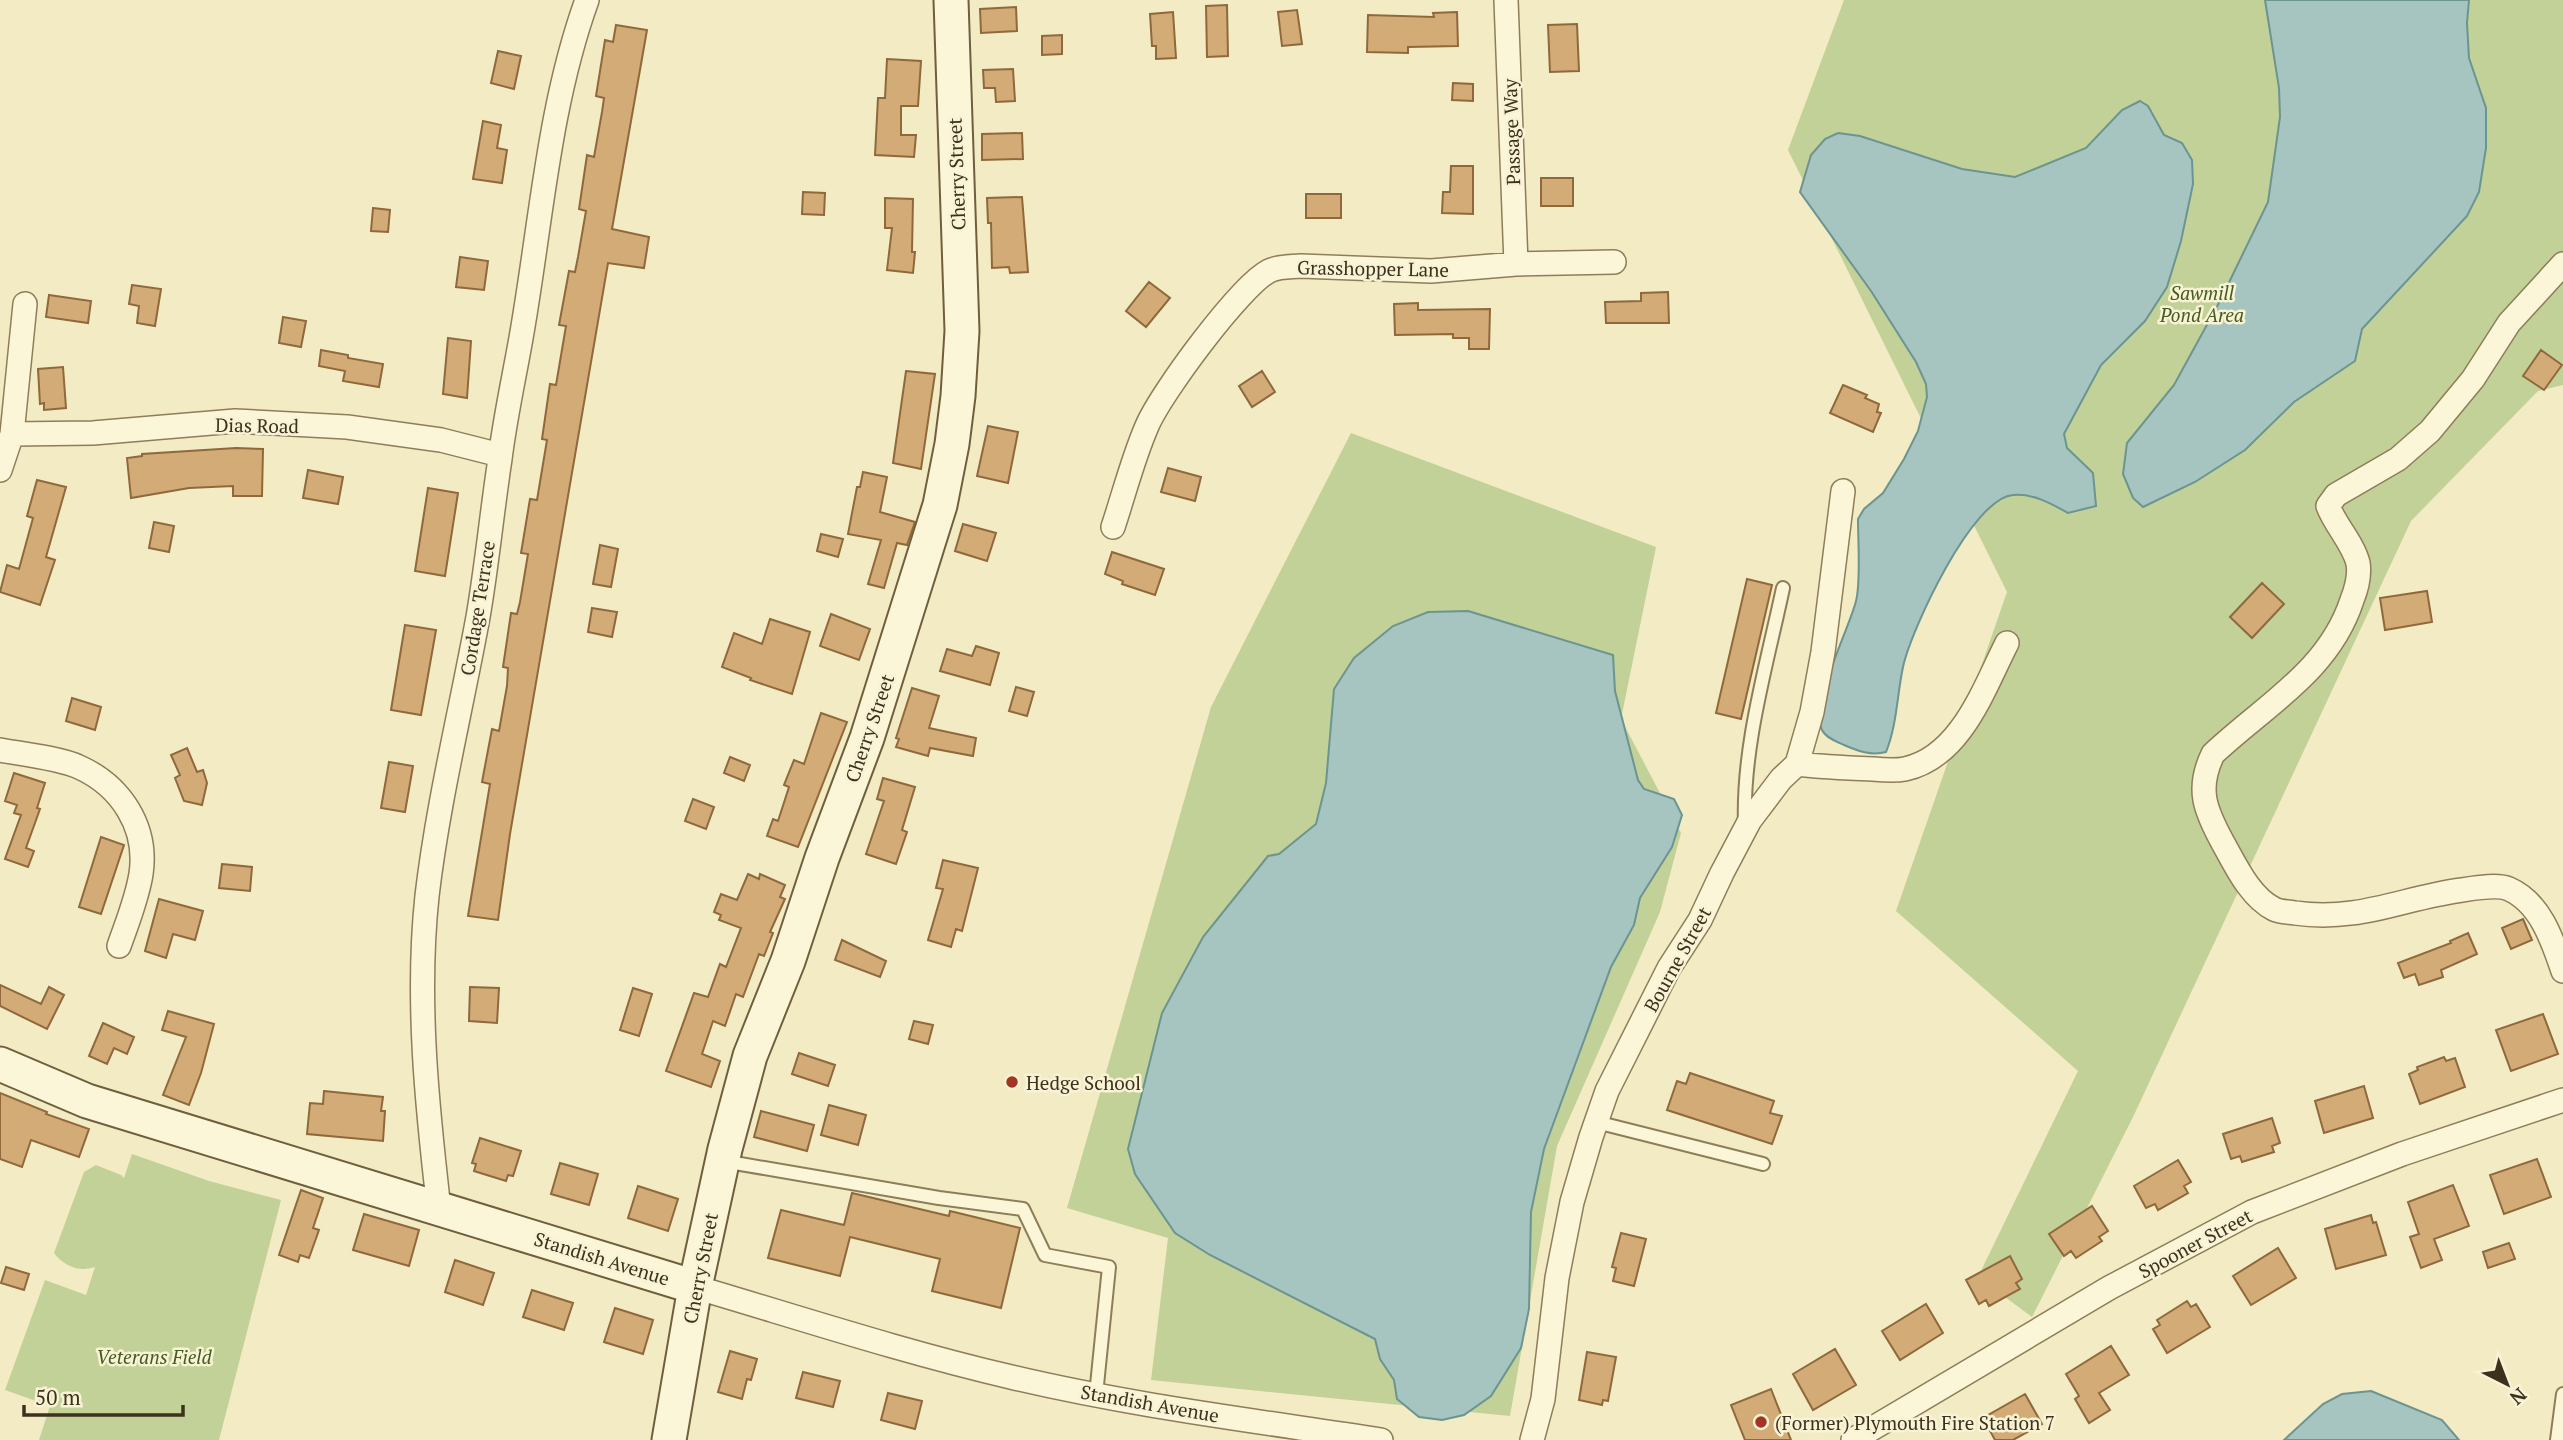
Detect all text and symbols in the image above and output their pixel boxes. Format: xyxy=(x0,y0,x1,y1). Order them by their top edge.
street label: Passage Way xyxy=(1497,78,1525,186)
street label: Cherry Street xyxy=(942,117,970,231)
street label: Grasshopper Lane xyxy=(1297,254,1449,282)
park label: Sawmill Pond Area xyxy=(2159,280,2244,327)
street label: Dias Road xyxy=(215,412,300,438)
street label: Cordage Terrace xyxy=(454,539,500,677)
street label: Cherry Street xyxy=(839,671,899,785)
street label: Bourne Street xyxy=(1638,902,1716,1016)
place label: Hedge School xyxy=(1026,1070,1141,1095)
marker: Hedge School xyxy=(1004,1074,1020,1090)
street label: Spooner Street xyxy=(2134,1203,2256,1283)
street label: Cherry Street xyxy=(677,1210,723,1326)
street label: Standish Avenue xyxy=(531,1226,673,1290)
park label: Veterans Field xyxy=(96,1344,213,1369)
north arrow xyxy=(2472,1349,2542,1419)
scale bar xyxy=(24,1374,184,1418)
street label: Standish Avenue xyxy=(1079,1379,1221,1427)
text: 50 m xyxy=(35,1383,81,1411)
text: N xyxy=(2505,1383,2532,1412)
place label: (Former) Plymouth Fire Station 7 xyxy=(1775,1410,2055,1435)
marker: (Former) Plymouth Fire Station 7 xyxy=(1753,1414,1769,1430)

